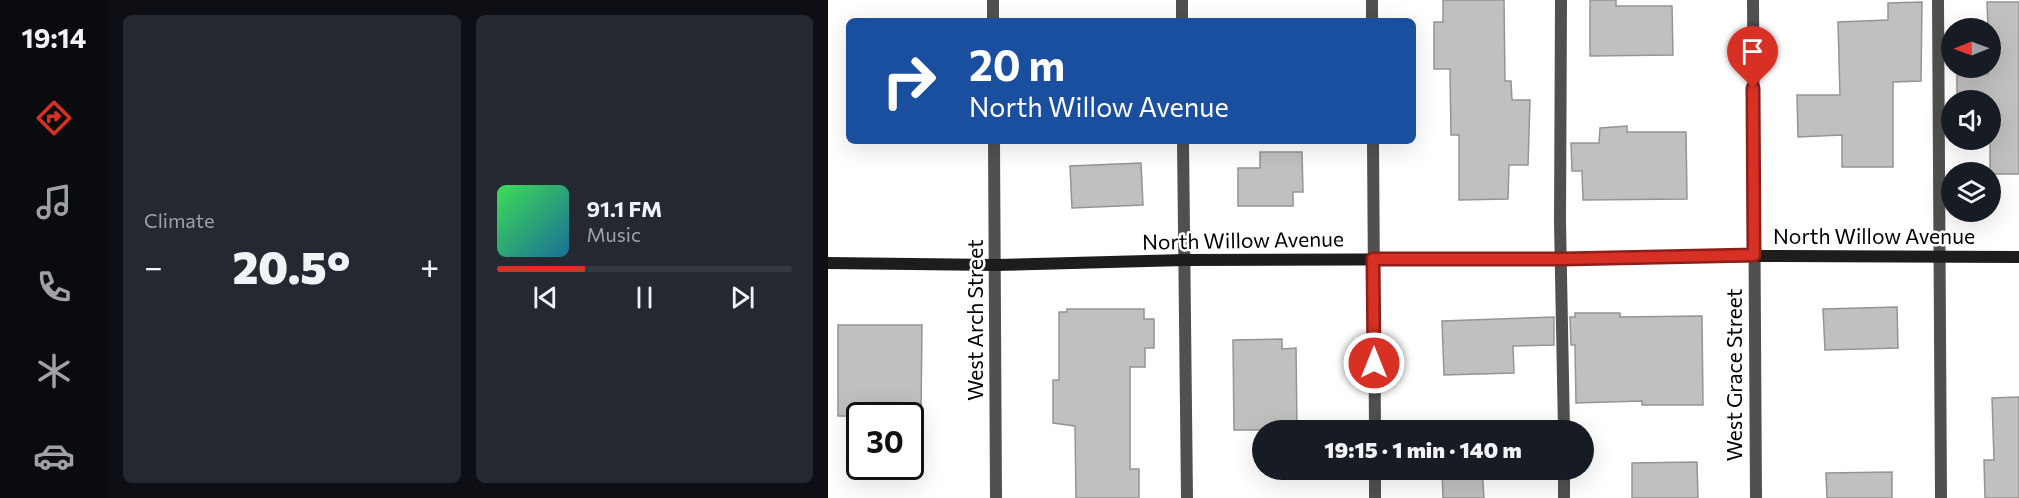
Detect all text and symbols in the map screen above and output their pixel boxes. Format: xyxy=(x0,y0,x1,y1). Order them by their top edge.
north arrow xyxy=(1941,18,2001,78)
map controls xyxy=(1941,18,2001,222)
text: 19:14 xyxy=(22,21,86,54)
pin xyxy=(1727,26,1778,88)
icon: arrive xyxy=(1736,35,1769,68)
text: 20 m xyxy=(969,38,1065,90)
icon: right xyxy=(870,42,948,120)
text: North Willow Avenue xyxy=(969,90,1229,123)
button: sound xyxy=(1941,90,2001,150)
icon: directions xyxy=(33,97,75,139)
button: layers xyxy=(1941,162,2001,222)
icon: music xyxy=(33,181,75,223)
text: 91.1 FM xyxy=(587,195,662,222)
text: Climate xyxy=(144,208,214,232)
text: Music xyxy=(587,222,641,246)
street label: North Willow Avenue xyxy=(1773,223,1975,248)
street label: North Willow Avenue xyxy=(1142,225,1344,254)
text: 20.5° xyxy=(232,238,350,293)
street label: West Arch Street xyxy=(962,239,987,401)
text: − xyxy=(144,245,163,286)
text: + xyxy=(420,245,439,286)
icon: phone xyxy=(33,266,75,308)
icon: previous xyxy=(529,281,562,314)
icon: pause xyxy=(628,281,661,314)
icon: next xyxy=(726,281,759,314)
street label: West Grace Street xyxy=(1721,289,1746,461)
position arrow xyxy=(1342,331,1406,395)
icon: climate xyxy=(33,350,75,392)
speed limit sign: 30 xyxy=(846,402,924,480)
icon: car xyxy=(33,435,75,477)
text: 19:15 · 1 min · 140 m xyxy=(1324,436,1522,463)

